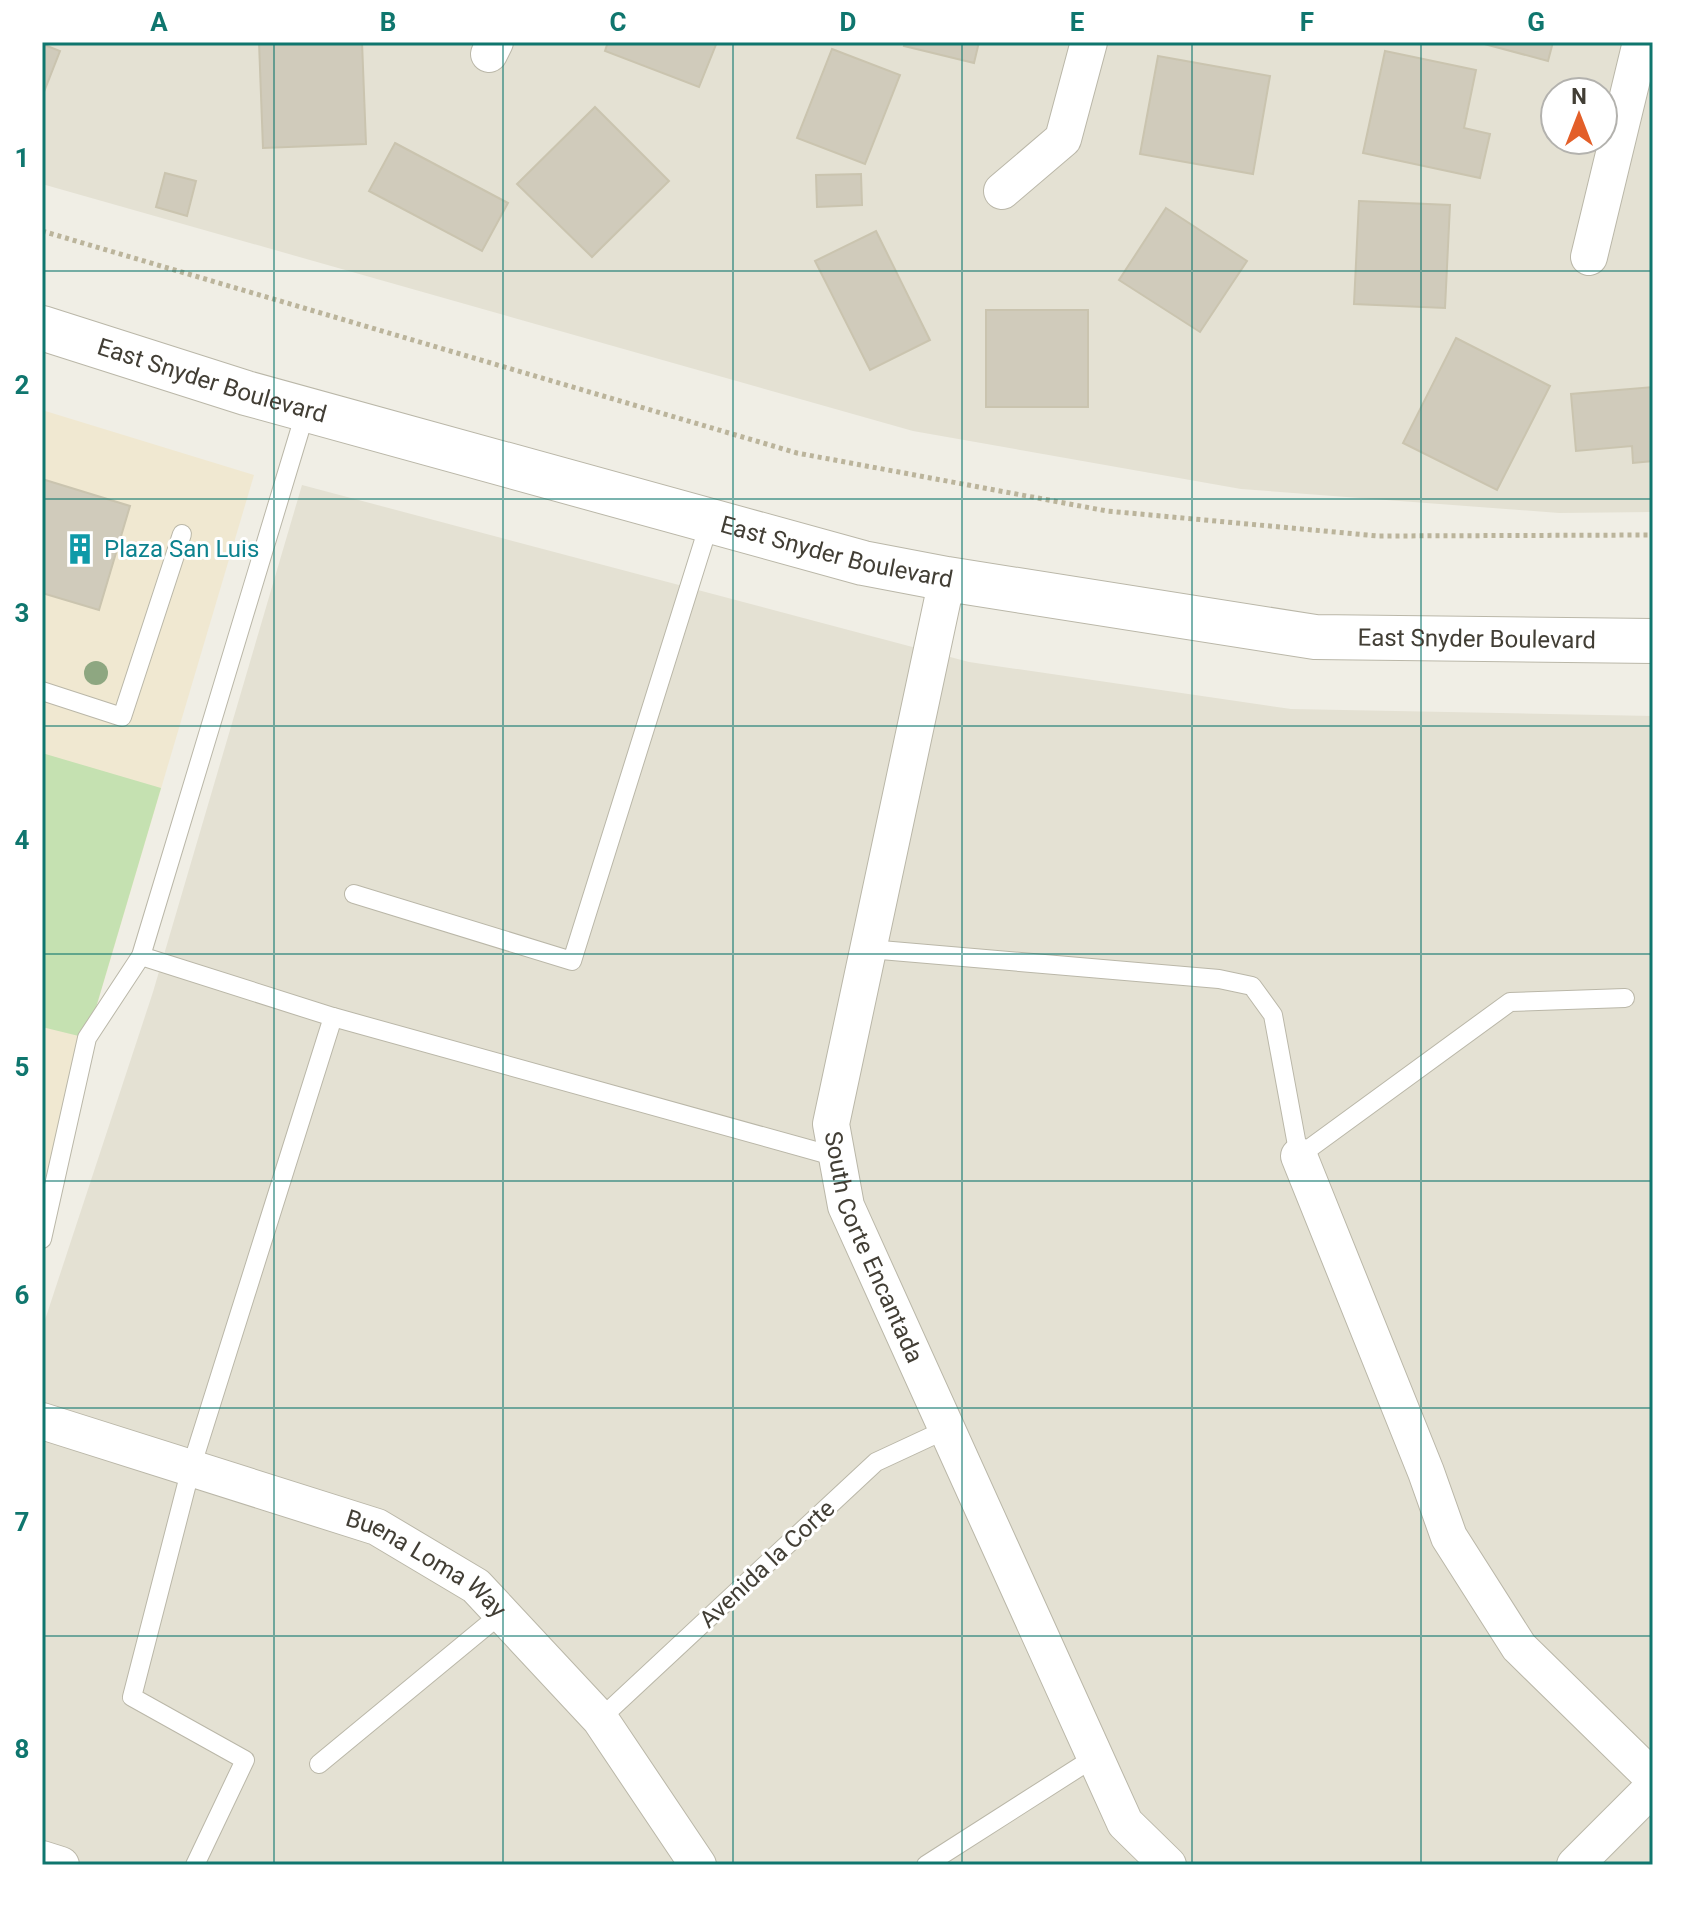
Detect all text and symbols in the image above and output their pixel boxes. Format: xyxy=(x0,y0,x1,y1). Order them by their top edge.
text: A xyxy=(150,7,168,37)
text: B xyxy=(380,7,396,37)
text: C xyxy=(609,7,627,37)
text: D xyxy=(840,7,856,37)
text: E xyxy=(1070,7,1085,37)
text: F xyxy=(1300,7,1314,37)
text: G xyxy=(1527,7,1545,37)
north arrow xyxy=(1539,76,1619,156)
text: N xyxy=(1571,84,1587,109)
text: 1 xyxy=(15,143,29,173)
street label: East Snyder Boulevard xyxy=(94,333,330,429)
text: 2 xyxy=(15,370,29,400)
street label: East Snyder Boulevard xyxy=(717,510,955,594)
building icon: Plaza San Luis xyxy=(63,532,97,566)
place label: Plaza San Luis xyxy=(104,535,259,563)
text: 3 xyxy=(15,598,29,628)
street label: East Snyder Boulevard xyxy=(1358,624,1596,654)
text: 4 xyxy=(15,825,30,855)
text: 5 xyxy=(15,1052,29,1082)
street label: South Corte Encantada xyxy=(819,1129,929,1367)
text: 6 xyxy=(15,1280,30,1310)
street label: Avenida la Corte xyxy=(694,1494,840,1634)
street label: Buena Loma Way xyxy=(342,1504,513,1624)
text: 7 xyxy=(15,1507,29,1537)
text: 8 xyxy=(15,1734,29,1764)

